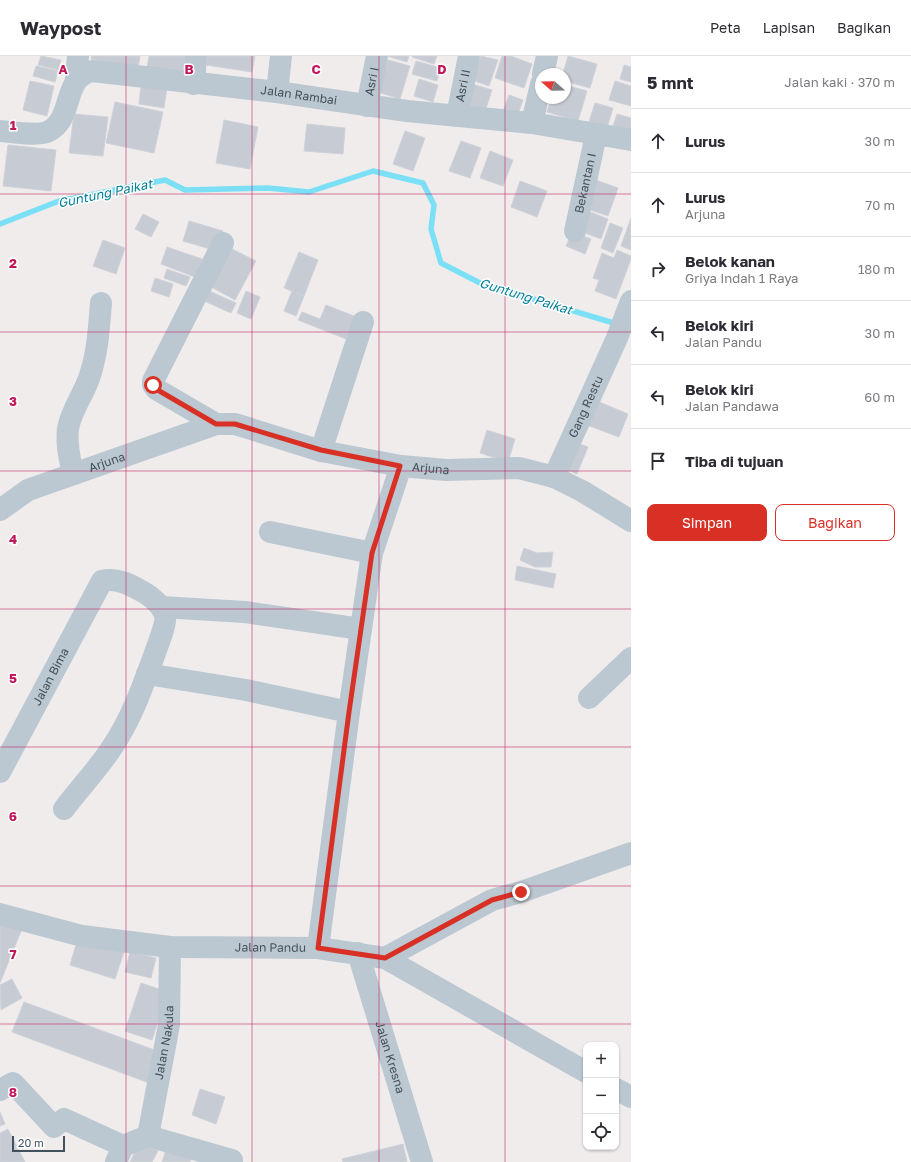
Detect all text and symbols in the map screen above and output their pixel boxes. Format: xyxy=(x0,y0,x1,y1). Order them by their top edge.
text: Waypost xyxy=(20,16,101,39)
text: Peta xyxy=(710,19,741,36)
text: Lapisan xyxy=(763,19,815,36)
text: Bagikan xyxy=(837,19,891,36)
text: A xyxy=(58,61,68,77)
text: B xyxy=(184,61,194,77)
text: C xyxy=(311,61,321,77)
text: D xyxy=(437,61,447,77)
street label: Asri I xyxy=(361,66,382,97)
street label: Asri II xyxy=(452,68,473,103)
north arrow xyxy=(535,68,571,104)
text: 5 mnt xyxy=(647,72,694,93)
text: Jalan kaki · 370 m xyxy=(785,74,895,90)
street label: Jalan Rambai xyxy=(260,82,338,108)
text: 1 xyxy=(10,117,17,133)
icon: ahead xyxy=(647,130,669,152)
text: Lurus xyxy=(685,132,726,150)
text: 30 m xyxy=(865,133,895,149)
street label: Bekantan I xyxy=(571,151,599,215)
water label: Guntung Paikat xyxy=(56,175,155,211)
text: Lurus xyxy=(685,188,726,206)
icon: ahead xyxy=(647,194,669,216)
text: 70 m xyxy=(865,197,895,213)
text: Arjuna xyxy=(685,206,725,222)
text: Belok kanan xyxy=(685,252,775,270)
text: 2 xyxy=(9,255,17,271)
icon: right xyxy=(647,258,669,280)
text: 180 m xyxy=(858,261,895,277)
text: Griya Indah 1 Raya xyxy=(685,270,798,286)
water label: Guntung Paikat xyxy=(478,274,576,318)
text: Belok kiri xyxy=(685,316,754,334)
icon: left xyxy=(647,322,669,344)
text: 30 m xyxy=(865,325,895,341)
text: Jalan Pandu xyxy=(685,334,762,350)
street label: Gang Restu xyxy=(565,373,606,440)
route start xyxy=(144,376,162,394)
text: Belok kiri xyxy=(685,380,754,398)
icon: left xyxy=(647,386,669,408)
text: 60 m xyxy=(864,389,895,405)
text: 3 xyxy=(9,393,17,409)
text: Jalan Pandawa xyxy=(685,398,779,414)
street label: Arjuna xyxy=(87,449,127,475)
icon: arrive xyxy=(647,450,669,472)
text: Tiba di tujuan xyxy=(685,452,783,470)
street label: Arjuna xyxy=(411,459,450,477)
button: Simpan xyxy=(647,504,767,541)
button: Bagikan xyxy=(775,504,895,541)
text: 4 xyxy=(9,531,17,547)
street label: Jalan Bima xyxy=(29,645,72,708)
text: 5 xyxy=(9,670,17,686)
text: 6 xyxy=(9,808,17,824)
route end xyxy=(512,883,530,901)
street label: Jalan Pandu xyxy=(235,939,306,955)
text: 7 xyxy=(9,946,17,962)
street label: Jalan Nakula xyxy=(151,1005,176,1081)
street label: Jalan Kresna xyxy=(372,1019,409,1095)
map controls xyxy=(583,1042,619,1150)
button: + xyxy=(583,1042,619,1078)
button: − xyxy=(583,1078,619,1114)
text: 8 xyxy=(9,1084,17,1100)
button: locate xyxy=(583,1114,619,1150)
scale bar xyxy=(12,1134,65,1153)
text: 20 m xyxy=(18,1136,44,1149)

